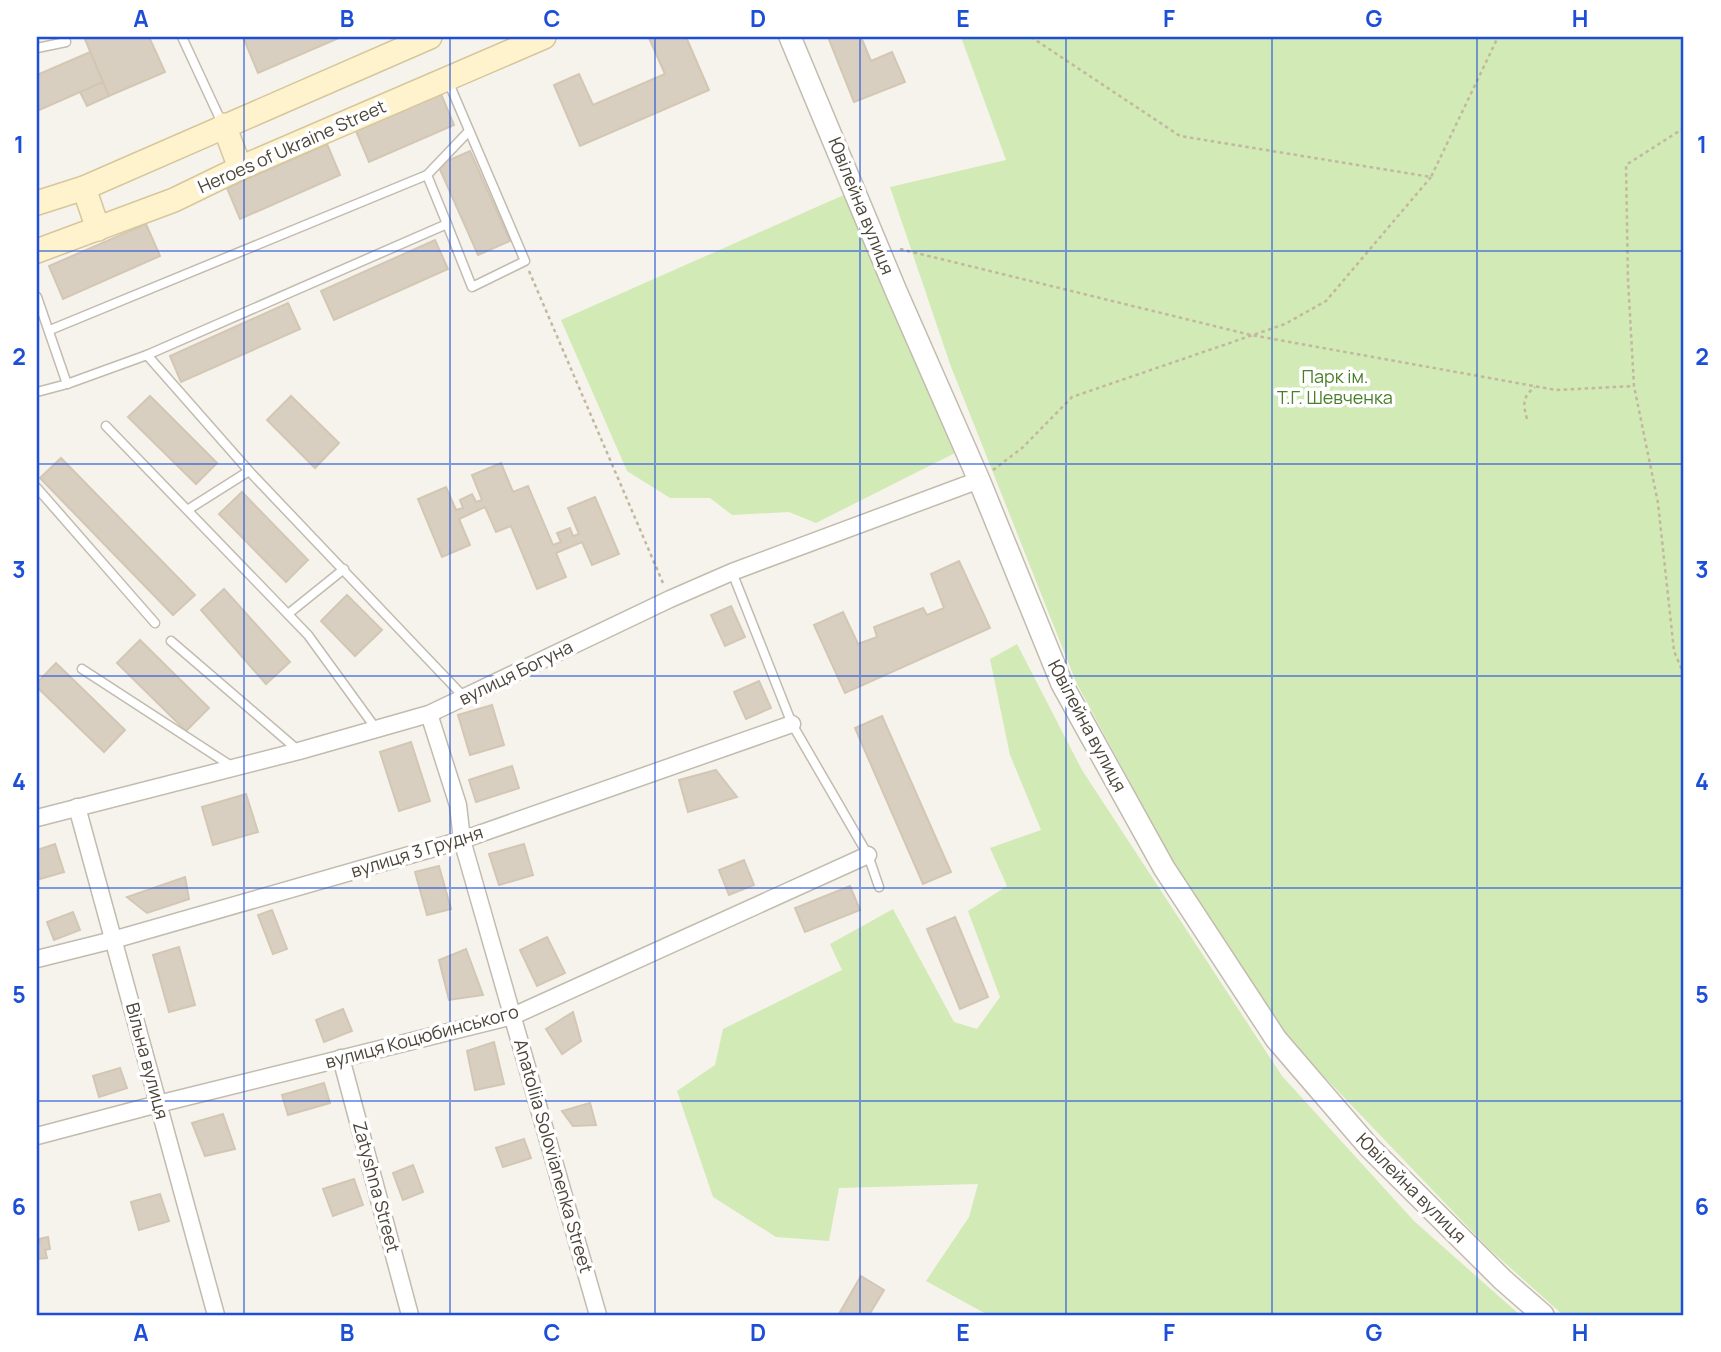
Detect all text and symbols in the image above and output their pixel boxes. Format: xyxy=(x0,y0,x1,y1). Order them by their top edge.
text: A xyxy=(133,2,149,34)
text: B xyxy=(340,2,354,34)
text: C xyxy=(544,2,561,34)
text: D xyxy=(750,2,766,34)
text: E xyxy=(956,2,970,34)
text: F xyxy=(1163,2,1175,34)
text: G xyxy=(1366,2,1383,34)
text: H xyxy=(1572,2,1588,34)
street label: Heroes of Ukraine Street xyxy=(194,94,389,198)
text: 1 xyxy=(14,128,24,160)
text: 1 xyxy=(1697,128,1707,160)
street label: Ювілейна вулиця xyxy=(823,133,900,278)
text: 2 xyxy=(12,340,26,372)
text: 2 xyxy=(1695,340,1709,372)
park label: Парк ім. Т.Г. Шевченка xyxy=(1277,364,1393,409)
text: 3 xyxy=(12,553,26,585)
text: 3 xyxy=(1695,553,1709,585)
street label: вулиця Богуна xyxy=(455,634,577,710)
street label: Ювілейна вулиця xyxy=(1043,655,1133,796)
text: 4 xyxy=(12,765,26,797)
text: 4 xyxy=(1695,765,1709,797)
street label: вулиця 3 Грудня xyxy=(348,820,486,883)
text: 5 xyxy=(12,978,26,1010)
text: 5 xyxy=(1695,978,1709,1010)
street label: вулиця Коцюбинського xyxy=(322,999,521,1073)
street label: Вільна вулиця xyxy=(121,1000,175,1122)
street label: Anatoliia Solovianenka Street xyxy=(509,1036,599,1276)
street label: Zatyshna Street xyxy=(348,1119,406,1255)
street label: Ювілейна вулиця xyxy=(1352,1127,1472,1247)
text: 6 xyxy=(12,1190,26,1222)
text: 6 xyxy=(1695,1190,1709,1222)
text: A xyxy=(133,1316,149,1348)
text: B xyxy=(340,1316,354,1348)
text: C xyxy=(544,1316,561,1348)
text: D xyxy=(750,1316,766,1348)
text: E xyxy=(956,1316,970,1348)
text: F xyxy=(1163,1316,1175,1348)
text: G xyxy=(1366,1316,1383,1348)
text: H xyxy=(1572,1316,1588,1348)

